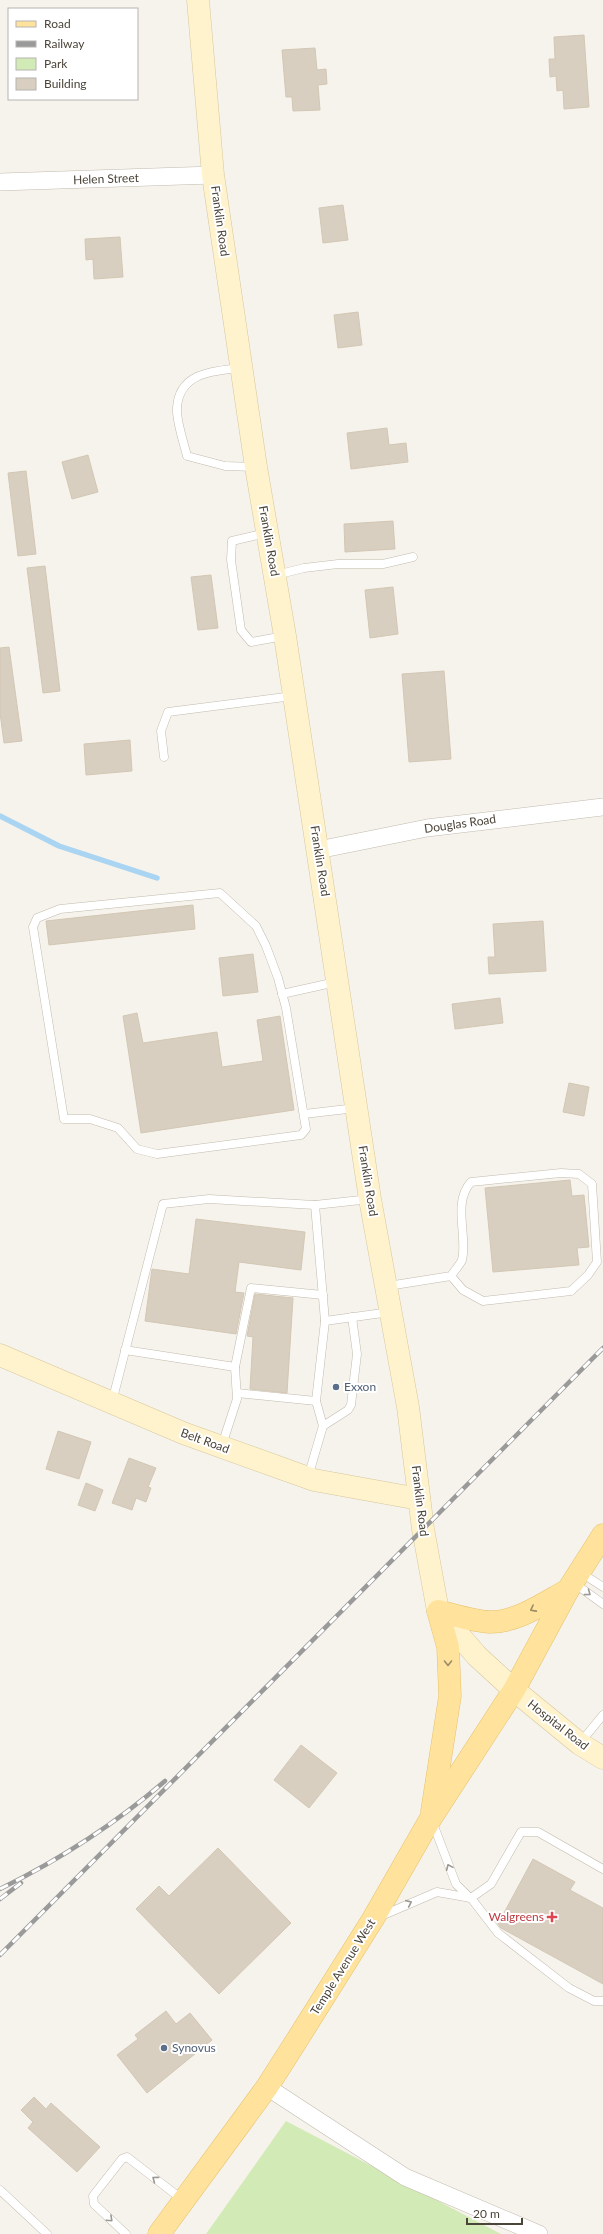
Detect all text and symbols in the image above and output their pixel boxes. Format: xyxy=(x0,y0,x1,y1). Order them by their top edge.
legend xyxy=(8,8,138,100)
text: Road xyxy=(44,16,71,31)
text: Railway xyxy=(44,36,85,51)
text: Park xyxy=(44,56,68,71)
text: Building xyxy=(44,76,87,91)
street label: Helen Street xyxy=(73,170,140,187)
street label: Franklin Road xyxy=(208,185,233,257)
street label: Franklin Road xyxy=(256,504,283,577)
street label: Douglas Road xyxy=(423,811,497,836)
street label: Franklin Road xyxy=(308,824,333,897)
street label: Franklin Road xyxy=(356,1144,381,1217)
place label: Exxon xyxy=(344,1379,376,1394)
marker: Exxon xyxy=(331,1382,341,1392)
street label: Belt Road xyxy=(179,1425,232,1456)
street label: Franklin Road xyxy=(409,1465,432,1537)
one-way arrow xyxy=(584,1588,591,1596)
one-way arrow xyxy=(530,1604,537,1612)
one-way arrow xyxy=(444,1660,452,1666)
street label: Hospital Road xyxy=(525,1696,592,1753)
one-way arrow xyxy=(445,1863,453,1870)
one-way arrow xyxy=(404,1900,412,1908)
place label: Walgreens xyxy=(489,1909,544,1924)
marker: Walgreens xyxy=(547,1912,557,1922)
street label: Temple Avenue West xyxy=(307,1915,379,2018)
place label: Synovus xyxy=(172,2040,216,2055)
marker: Synovus xyxy=(159,2043,169,2053)
one-way arrow xyxy=(153,2177,160,2184)
scale bar xyxy=(467,2200,522,2226)
text: 20 m xyxy=(473,2206,500,2221)
one-way arrow xyxy=(105,2214,113,2222)

